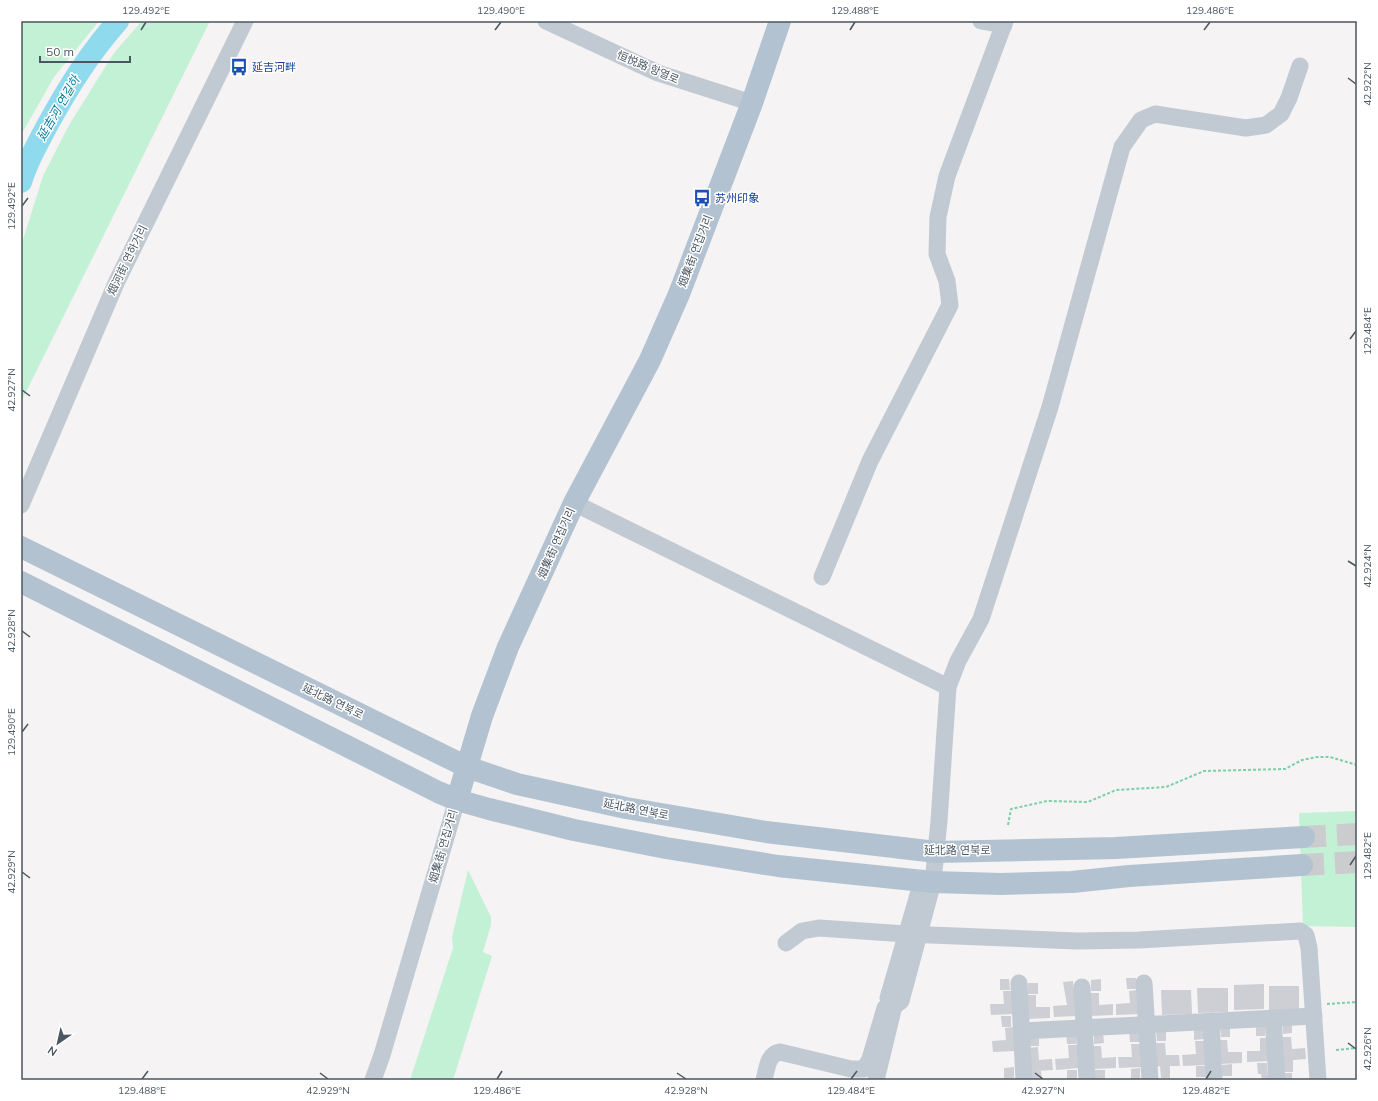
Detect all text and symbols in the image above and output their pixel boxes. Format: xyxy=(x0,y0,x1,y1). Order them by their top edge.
text: 129.492°E xyxy=(122,4,170,17)
text: 129.490°E xyxy=(477,4,525,17)
text: 129.488°E xyxy=(831,4,879,17)
text: 129.486°E xyxy=(1186,4,1234,17)
scale bar xyxy=(40,38,130,64)
text: 50 m xyxy=(46,44,74,59)
street label: 恒悦路 항열로 xyxy=(615,48,681,86)
bus stop icon: 延吉河畔 xyxy=(229,57,249,77)
place label: 延吉河畔 xyxy=(252,60,296,74)
text: 42.922°N xyxy=(1361,62,1374,106)
water label: 延吉河 연길하 xyxy=(33,71,84,143)
text: 129.492°E xyxy=(5,182,18,230)
bus stop icon: 苏州印象 xyxy=(692,188,712,208)
place label: 苏州印象 xyxy=(715,191,759,205)
street label: 烟集街 연집거리 xyxy=(675,213,715,289)
street label: 烟河街 연하거리 xyxy=(104,223,150,297)
text: 129.484°E xyxy=(1361,307,1374,355)
text: 42.927°N xyxy=(5,368,18,412)
street label: 烟集街 연집거리 xyxy=(534,505,578,581)
text: 42.924°N xyxy=(1361,544,1374,588)
text: 42.928°N xyxy=(5,609,18,653)
street label: 延北路 연북로 xyxy=(300,680,366,722)
text: 129.490°E xyxy=(5,708,18,756)
street label: 延北路 연북로 xyxy=(602,796,670,822)
street label: 烟集街 연집거리 xyxy=(426,807,460,885)
text: 129.482°E xyxy=(1361,832,1374,880)
street label: 延北路 연북로 xyxy=(924,843,990,857)
text: 42.929°N xyxy=(5,850,18,894)
north arrow xyxy=(38,1023,78,1063)
text: 42.926°N xyxy=(1361,1027,1374,1071)
text: N xyxy=(45,1043,60,1059)
text: 129.488°E xyxy=(118,1084,166,1097)
text: 42.929°N xyxy=(306,1084,350,1097)
text: 129.486°E xyxy=(473,1084,521,1097)
text: 42.928°N xyxy=(664,1084,708,1097)
text: 129.484°E xyxy=(827,1084,875,1097)
text: 42.927°N xyxy=(1021,1084,1065,1097)
text: 129.482°E xyxy=(1182,1084,1230,1097)

